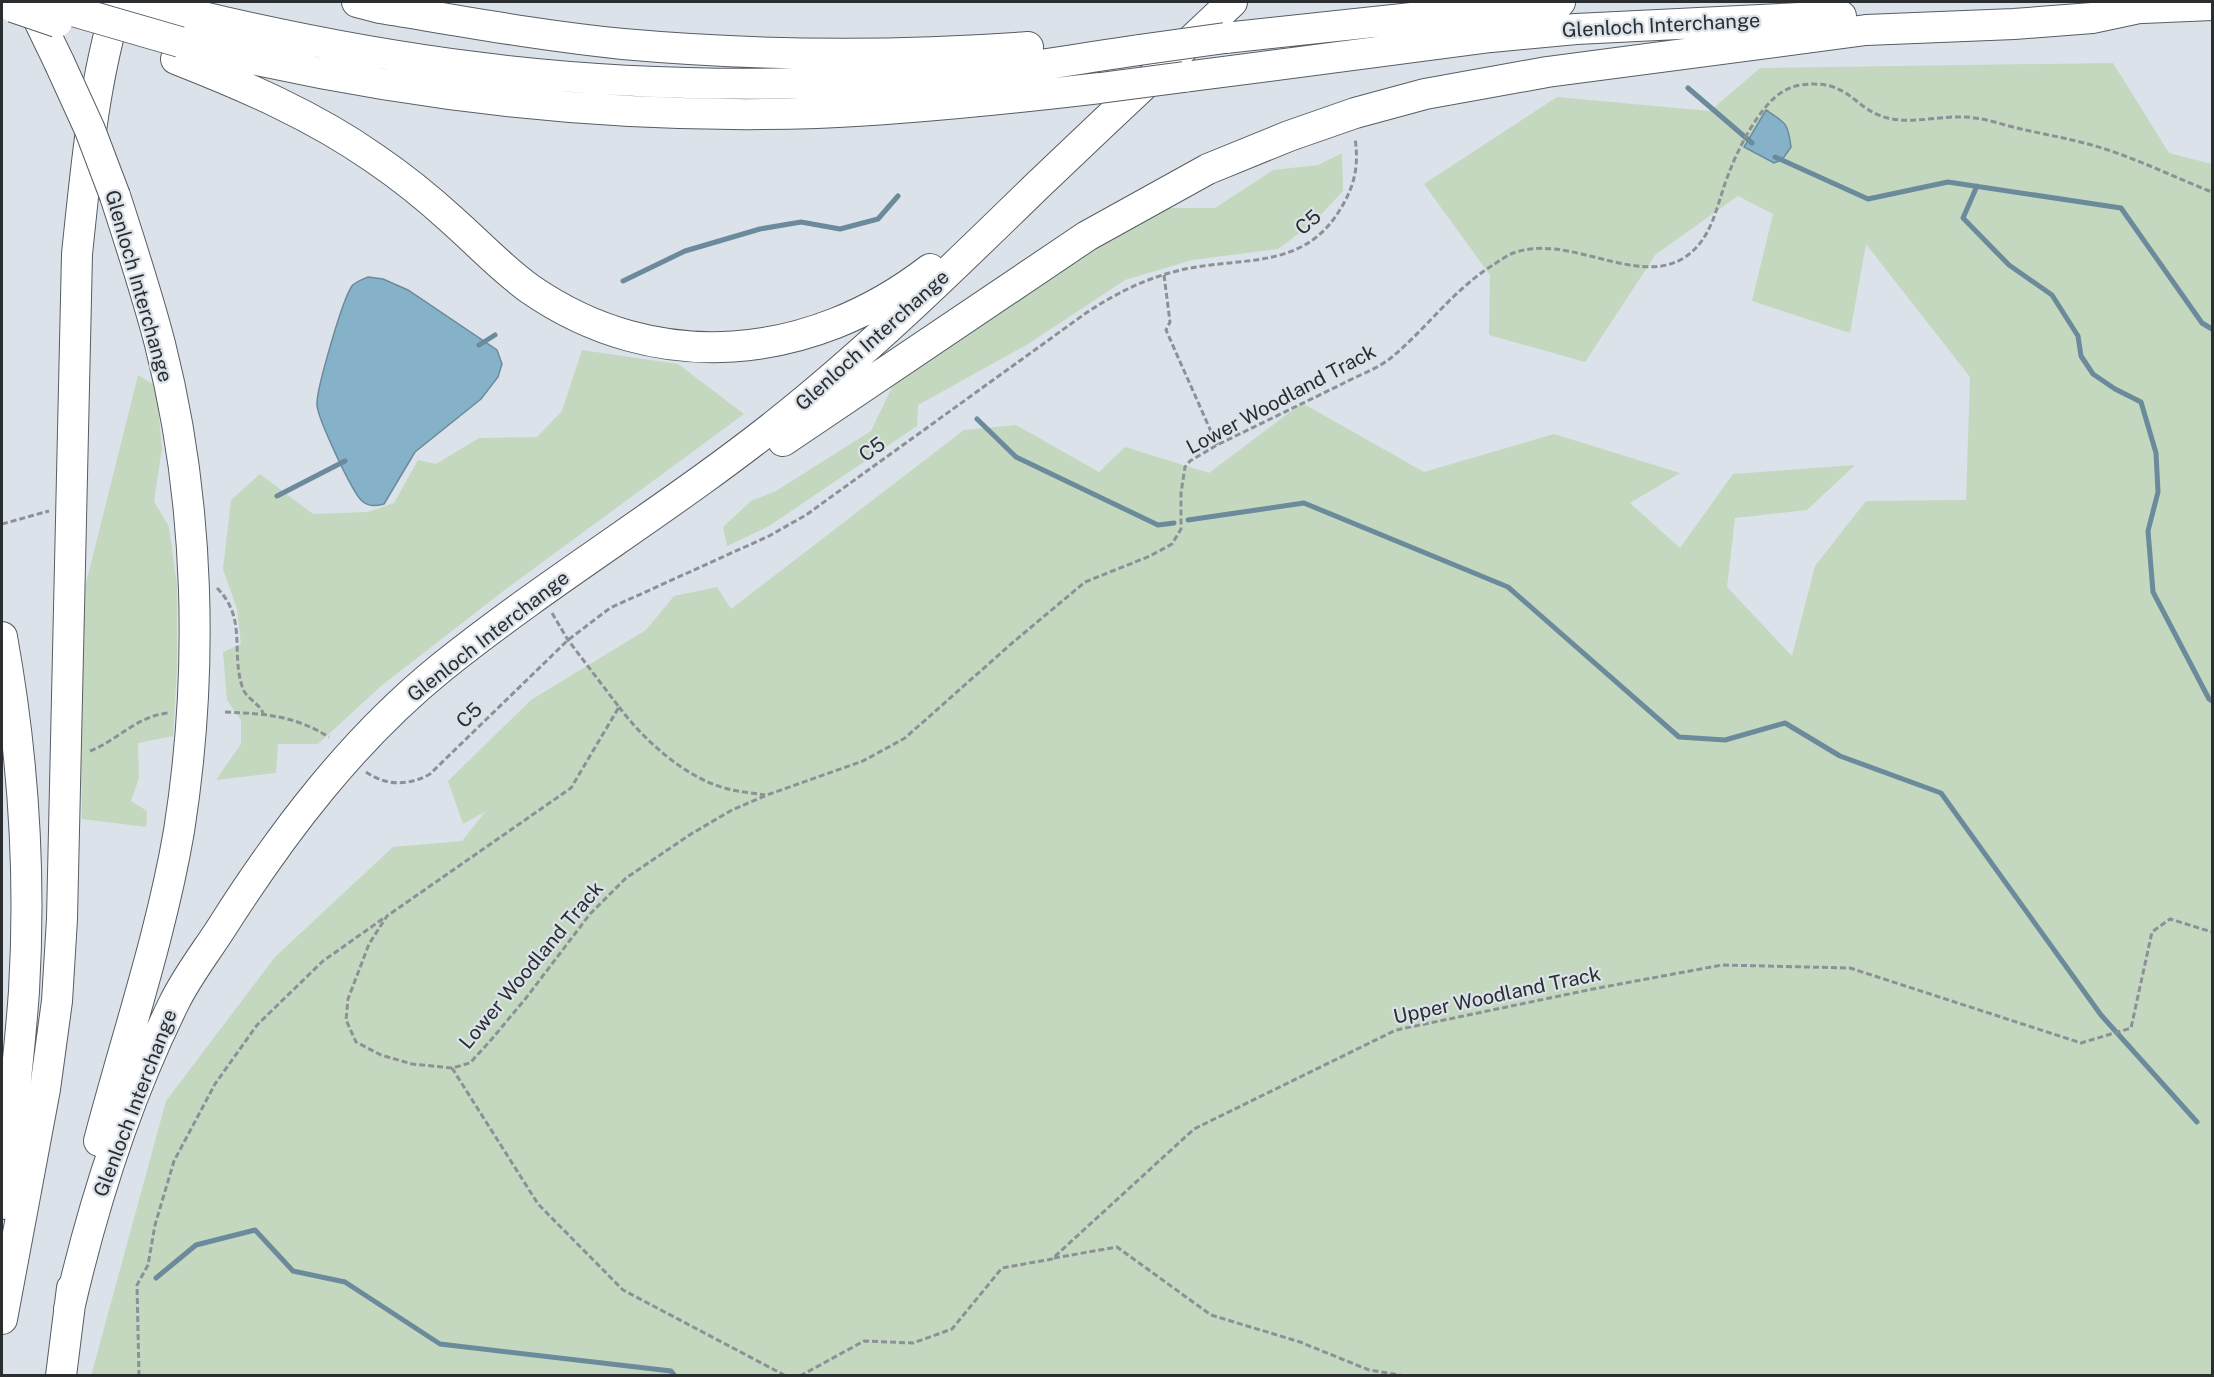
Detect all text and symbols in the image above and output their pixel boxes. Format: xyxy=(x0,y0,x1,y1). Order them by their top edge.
street label: Glenloch Interchange xyxy=(1561,8,1761,42)
street label: Glenloch Interchange xyxy=(100,187,178,385)
street label: C5 xyxy=(1290,204,1326,240)
street label: Glenloch Interchange xyxy=(790,265,954,415)
street label: Lower Woodland Track xyxy=(1182,339,1380,459)
street label: C5 xyxy=(854,431,890,467)
street label: Glenloch Interchange xyxy=(402,565,574,707)
street label: C5 xyxy=(451,697,487,733)
street label: Lower Woodland Track xyxy=(454,876,608,1054)
street label: Upper Woodland Track xyxy=(1391,961,1603,1029)
street label: Glenloch Interchange xyxy=(88,1006,182,1200)

